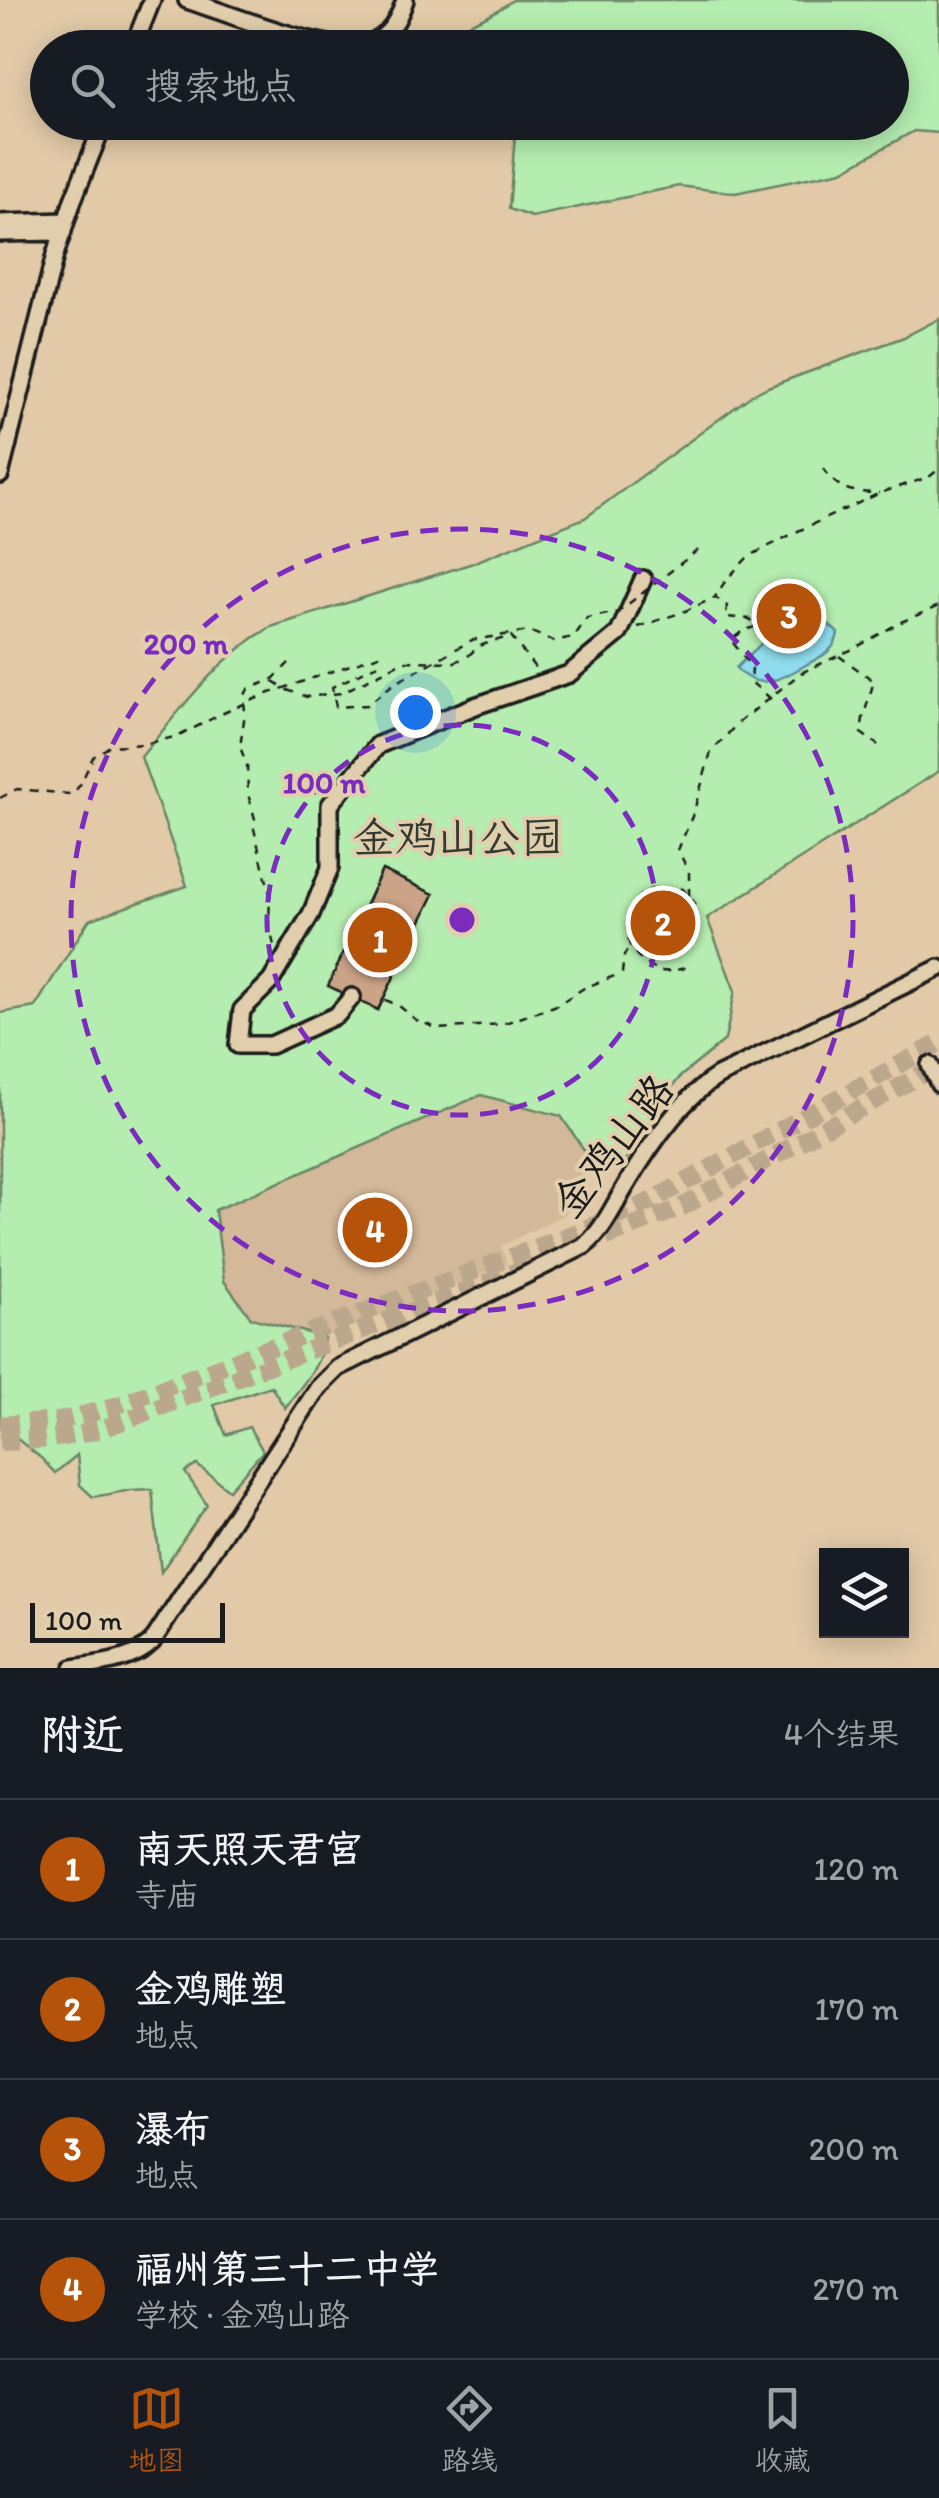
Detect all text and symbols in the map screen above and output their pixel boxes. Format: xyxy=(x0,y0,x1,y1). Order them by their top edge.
search box xyxy=(30,30,909,140)
icon: search xyxy=(65,58,120,113)
text: 搜索地点 xyxy=(145,63,297,109)
pin: 3 xyxy=(756,578,822,654)
text: 200 m xyxy=(144,625,229,662)
your location xyxy=(390,687,441,738)
text: 100 m xyxy=(283,764,366,801)
park label: 金鸡山公园 xyxy=(353,812,563,863)
pin: 2 xyxy=(630,886,696,960)
pin: 1 xyxy=(348,902,412,978)
centre of rings xyxy=(444,902,480,938)
street label: 金鸡山路 xyxy=(541,1064,685,1228)
pin: 4 xyxy=(342,1192,408,1268)
map controls xyxy=(819,1548,909,1638)
button: layers xyxy=(819,1548,909,1638)
scale bar xyxy=(30,1598,225,1642)
text: 100 m xyxy=(45,1603,122,1637)
text: 附近 xyxy=(40,1709,124,1760)
text: 4个结果 xyxy=(784,1715,899,1753)
text: 南天照天君宫 xyxy=(135,1826,363,1872)
text: 1 xyxy=(65,1850,80,1888)
text: 120 m xyxy=(813,1850,899,1888)
text: 寺庙 xyxy=(135,1876,199,1914)
text: 金鸡雕塑 xyxy=(135,1966,287,2012)
text: 2 xyxy=(64,1990,81,2028)
text: 170 m xyxy=(814,1990,899,2028)
text: 地点 xyxy=(135,2016,199,2054)
text: 瀑布 xyxy=(135,2106,211,2152)
text: 3 xyxy=(64,2130,81,2168)
text: 200 m xyxy=(809,2130,899,2168)
text: 地点 xyxy=(135,2156,199,2194)
text: 福州第三十二中学 xyxy=(135,2246,439,2292)
text: 4 xyxy=(63,2270,82,2308)
text: 270 m xyxy=(812,2270,899,2308)
text: 学校 · 金鸡山路 xyxy=(135,2296,349,2334)
tab: 地图 xyxy=(128,2381,185,2478)
tab: 路线 xyxy=(441,2381,498,2478)
tab: 收藏 xyxy=(754,2381,811,2478)

